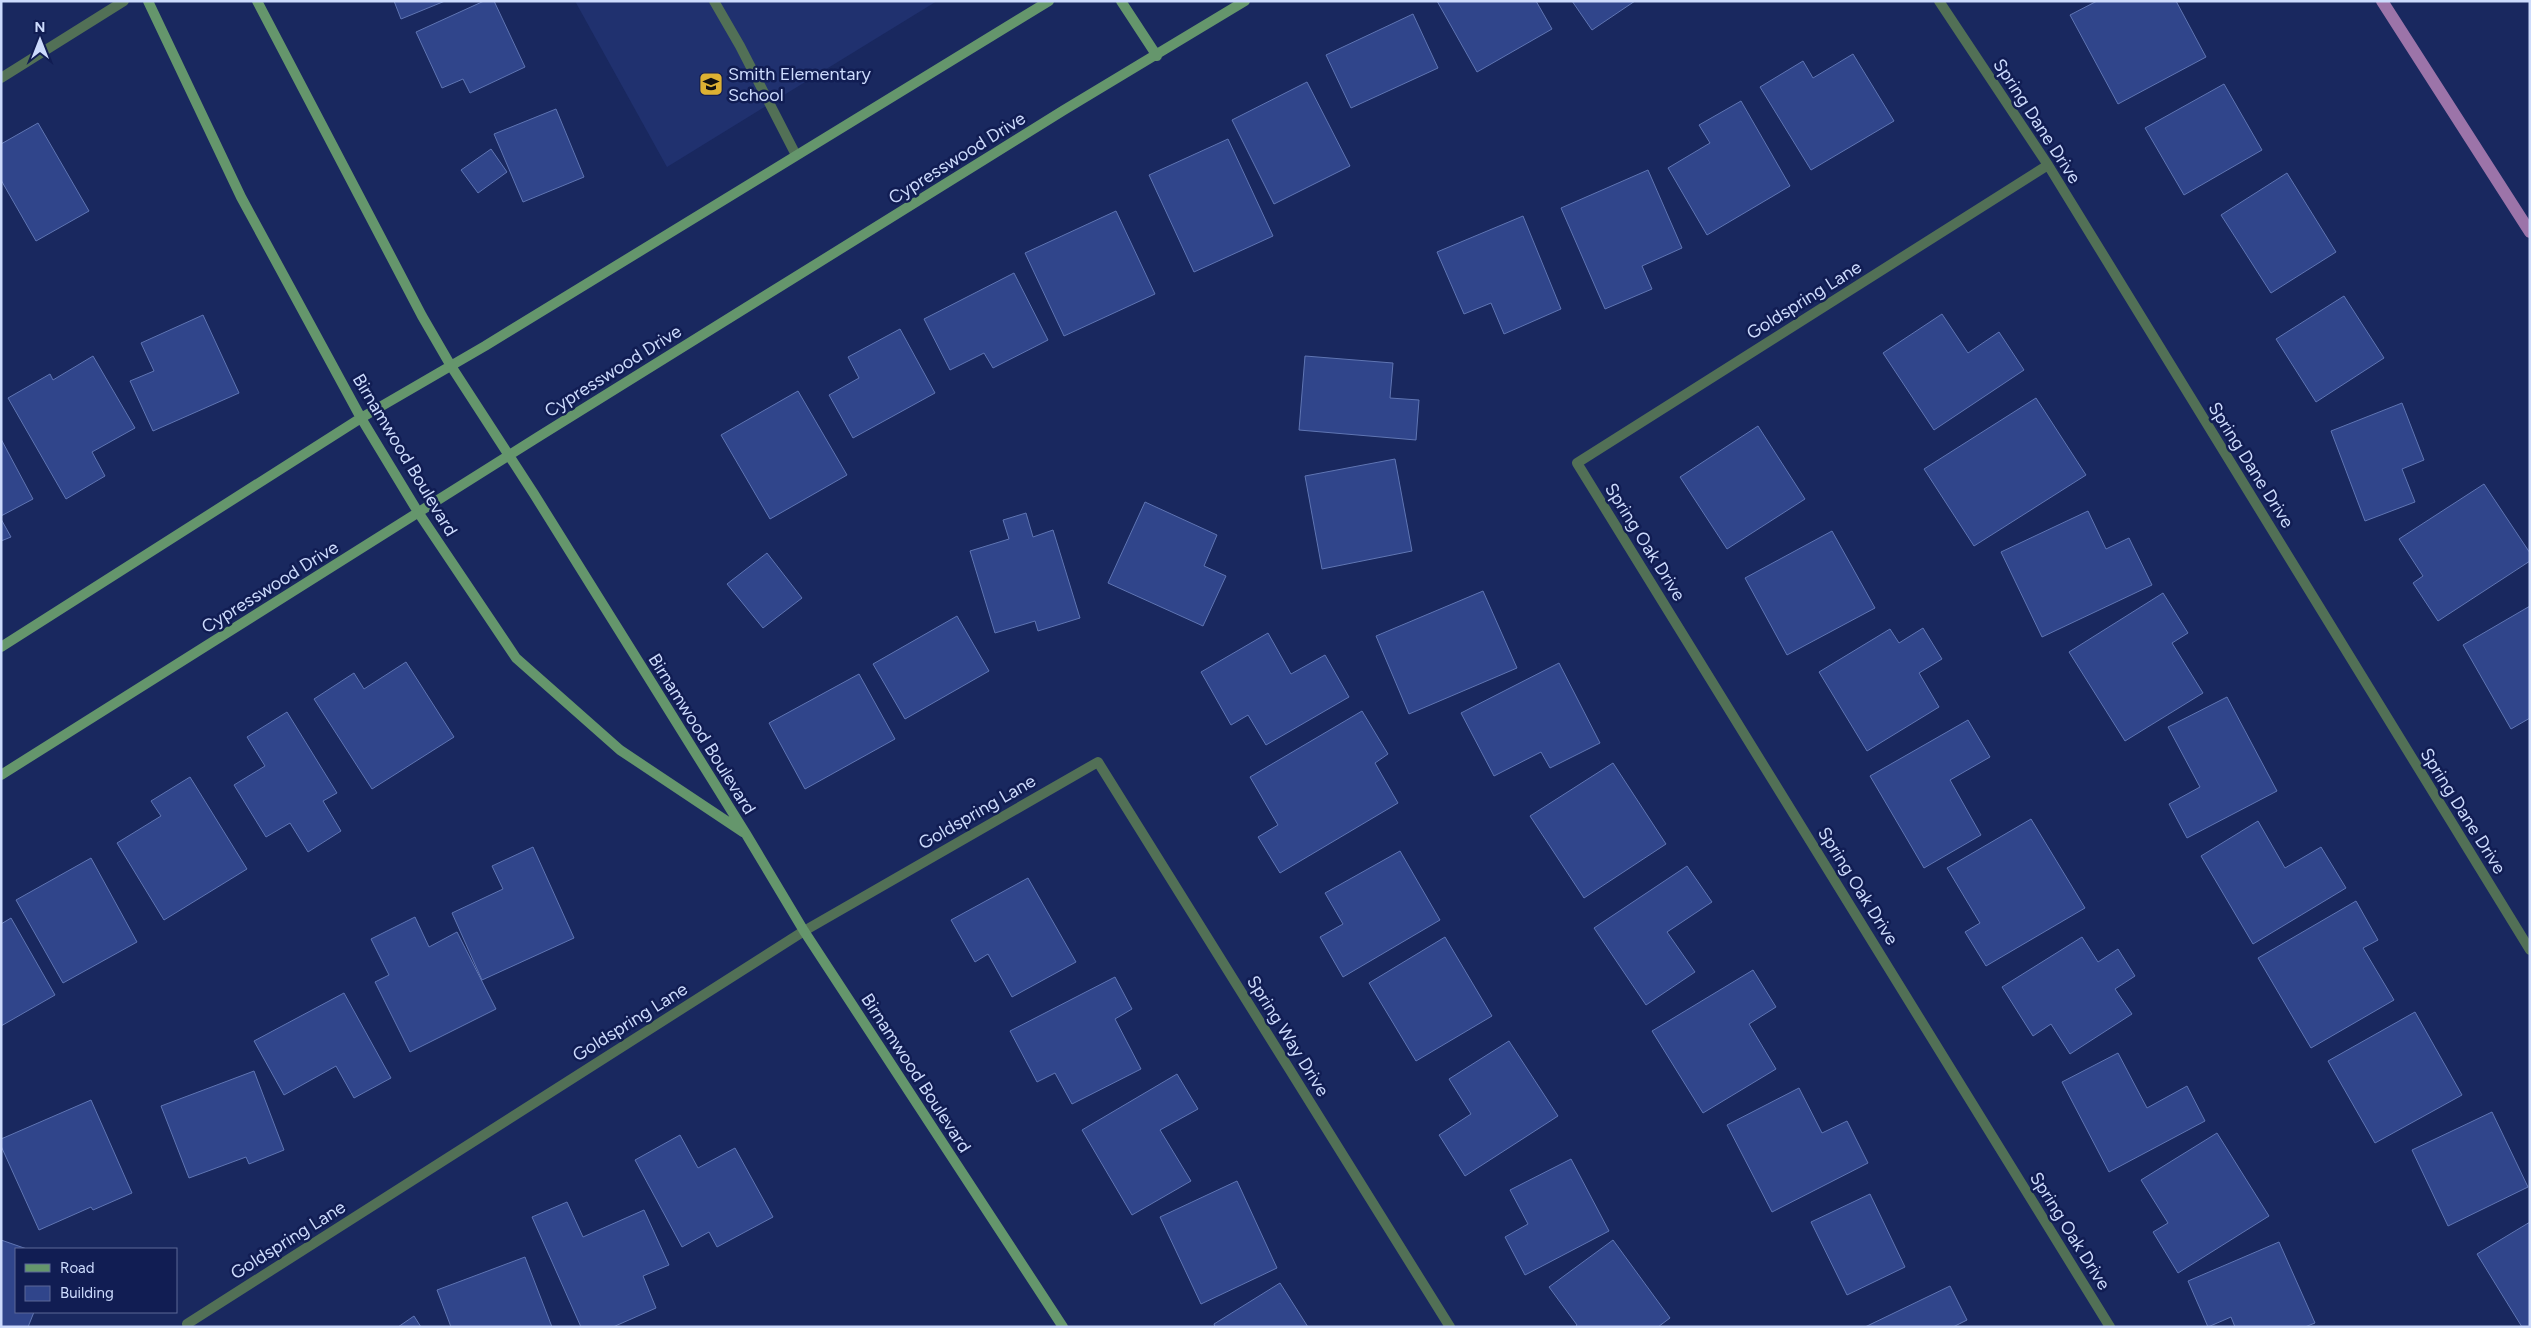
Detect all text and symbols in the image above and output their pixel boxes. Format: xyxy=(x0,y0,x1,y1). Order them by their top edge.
north arrow xyxy=(15,15,65,65)
text: N xyxy=(35,19,45,36)
street label: Spring Dane Drive xyxy=(1988,54,2086,188)
place label: Smith Elementary School xyxy=(728,63,871,106)
school or university icon: Smith Elementary School xyxy=(698,71,724,97)
street label: Cypresswood Drive xyxy=(885,107,1030,209)
street label: Goldspring Lane xyxy=(1742,256,1866,344)
street label: Cypresswood Drive xyxy=(541,320,686,422)
street label: Birnamwood Boulevard xyxy=(348,370,462,540)
street label: Spring Dane Drive xyxy=(2203,398,2299,532)
street label: Spring Oak Drive xyxy=(1600,479,1690,605)
street label: Cypresswood Drive xyxy=(198,536,343,638)
street label: Birnamwood Boulevard xyxy=(644,650,760,818)
street label: Spring Dane Drive xyxy=(2415,744,2511,878)
street label: Goldspring Lane xyxy=(915,770,1040,854)
street label: Spring Oak Drive xyxy=(1813,823,1903,949)
street label: Spring Way Drive xyxy=(1242,972,1334,1101)
street label: Goldspring Lane xyxy=(568,978,692,1066)
street label: Birnamwood Boulevard xyxy=(856,989,976,1157)
street label: Spring Oak Drive xyxy=(2025,1168,2115,1294)
street label: Goldspring Lane xyxy=(226,1196,350,1284)
legend xyxy=(15,1248,178,1313)
text: Road xyxy=(60,1259,95,1277)
text: Building xyxy=(60,1284,114,1302)

